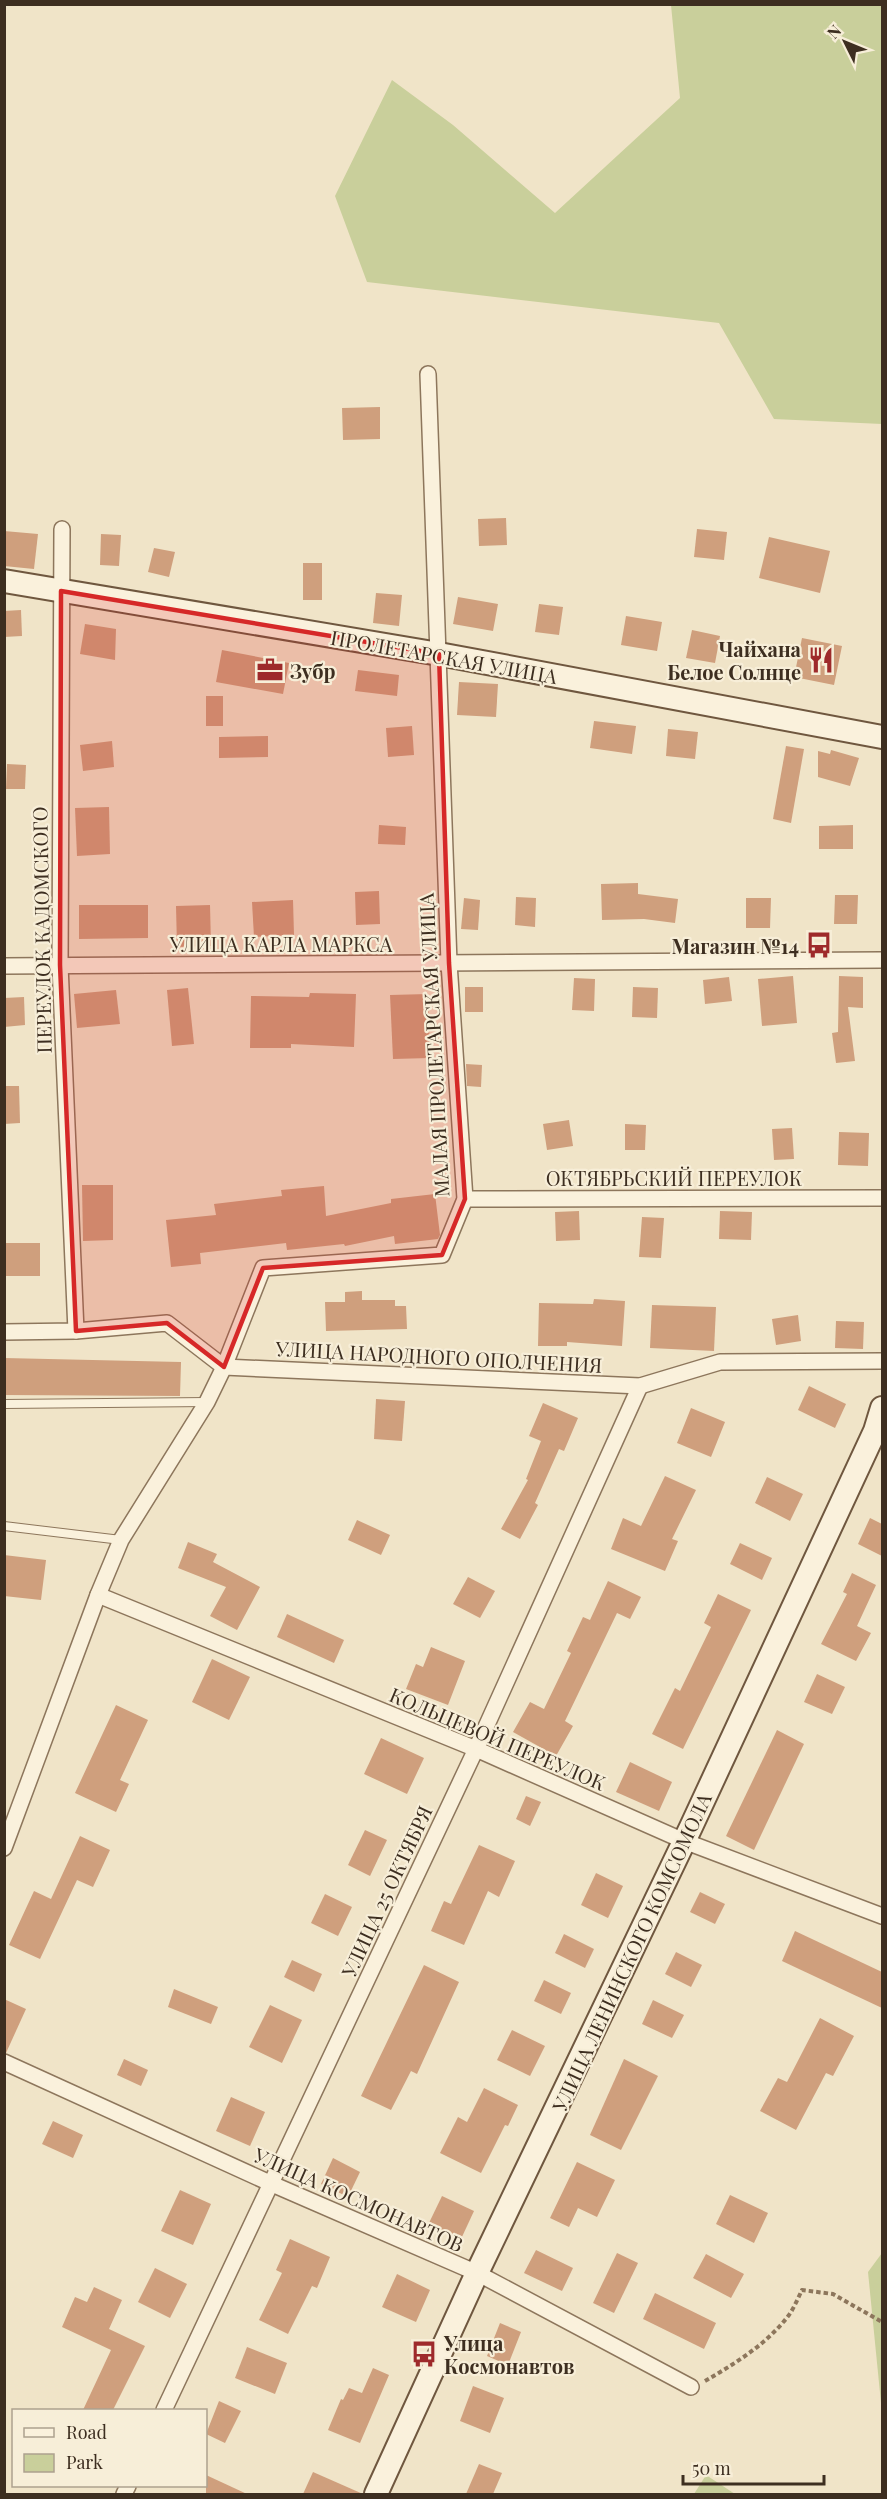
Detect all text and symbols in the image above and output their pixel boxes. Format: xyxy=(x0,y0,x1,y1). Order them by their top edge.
north arrow xyxy=(815,12,875,72)
text: N xyxy=(822,20,846,43)
street label: ПРОЛЕТАРСКАЯ УЛИЦА xyxy=(329,623,560,689)
place label: Чайхана Белое Солнце xyxy=(667,635,802,685)
restaurant icon: Чайхана Белое Солнце xyxy=(806,645,836,675)
office icon: Зубр xyxy=(255,655,285,685)
place label: Зубр xyxy=(290,657,336,684)
street label: ПЕРЕУЛОК КАДОМСКОГО xyxy=(25,806,57,1054)
street label: МАЛАЯ ПРОЛЕТАРСКАЯ УЛИЦА xyxy=(412,892,454,1198)
street label: УЛИЦА КАРЛА МАРКСА xyxy=(169,930,393,957)
bus stop icon: Магазин №14 xyxy=(804,930,834,960)
place label: Магазин №14 xyxy=(671,932,799,959)
street label: ОКТЯБРЬСКИЙ ПЕРЕУЛОК xyxy=(546,1164,803,1191)
street label: УЛИЦА НАРОДНОГО ОПОЛЧЕНИЯ xyxy=(274,1334,603,1378)
street label: КОЛЬЦЕВОЙ ПЕРЕУЛОК xyxy=(386,1680,611,1796)
street label: УЛИЦА ЛЕНИНСКОГО КОМСОМОЛА xyxy=(545,1788,717,2117)
street label: УЛИЦА 25 ОКТЯБРЯ xyxy=(334,1801,438,1982)
street label: УЛИЦА КОСМОНАВТОВ xyxy=(249,2140,468,2257)
place label: Улица Космонавтов xyxy=(443,2329,575,2379)
bus stop icon: Улица Космонавтов xyxy=(409,2339,439,2369)
legend xyxy=(12,2409,207,2487)
text: Road xyxy=(66,2420,107,2444)
scale bar xyxy=(683,2448,824,2486)
text: Park xyxy=(66,2450,103,2474)
text: 50 m xyxy=(692,2456,731,2480)

